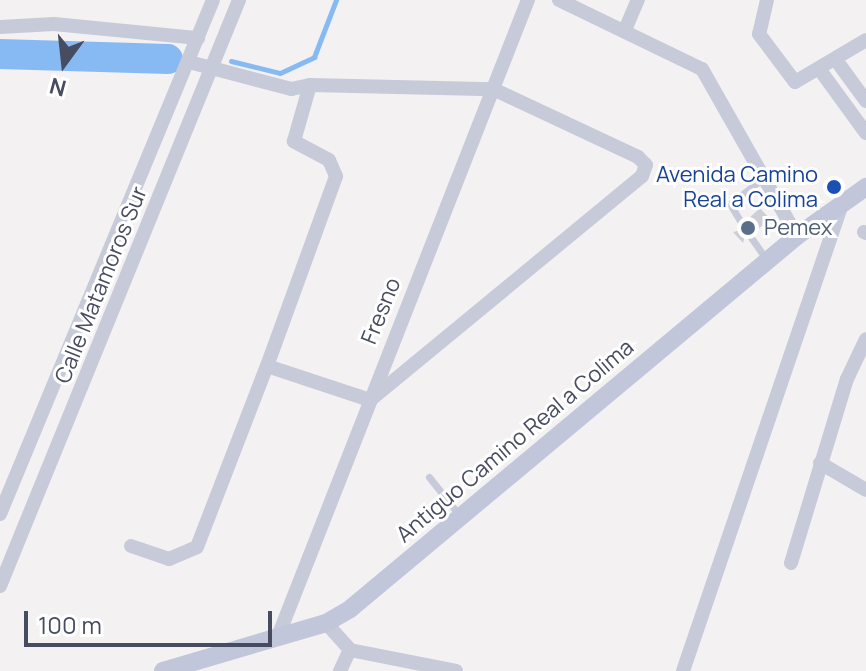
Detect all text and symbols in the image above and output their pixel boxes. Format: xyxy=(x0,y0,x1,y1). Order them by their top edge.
north arrow xyxy=(24,24,104,104)
text: N xyxy=(46,71,69,104)
place label: Avenida Camino Real a Colima xyxy=(656,161,818,212)
marker: Avenida Camino Real a Colima xyxy=(825,178,843,196)
street label: Calle Matamoros Sur xyxy=(49,183,153,387)
place label: Pemex xyxy=(764,215,832,241)
marker: Pemex xyxy=(739,219,757,237)
street label: Fresno xyxy=(356,274,406,348)
street label: Antiguo Camino Real a Colima xyxy=(391,334,639,548)
scale bar xyxy=(28,595,276,645)
text: 100 m xyxy=(38,608,102,641)

